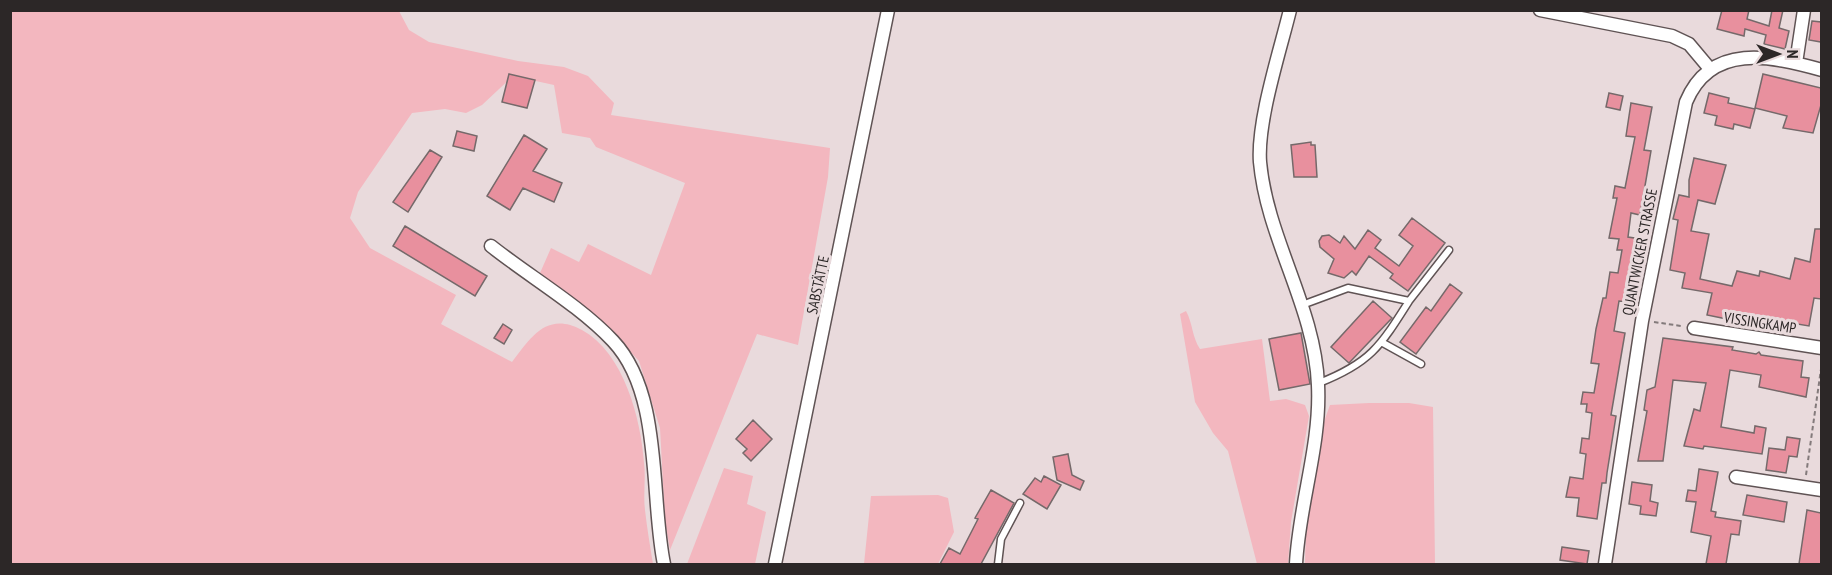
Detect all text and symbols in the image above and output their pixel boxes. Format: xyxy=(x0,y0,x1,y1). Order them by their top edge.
north arrow xyxy=(1748,24,1808,84)
text: N xyxy=(1783,50,1803,58)
street label: QUANTWICKER STRASSE xyxy=(1618,187,1661,317)
street label: SABSTÄTTE xyxy=(802,254,833,316)
street label: VISSINGKAMP xyxy=(1722,307,1798,338)

